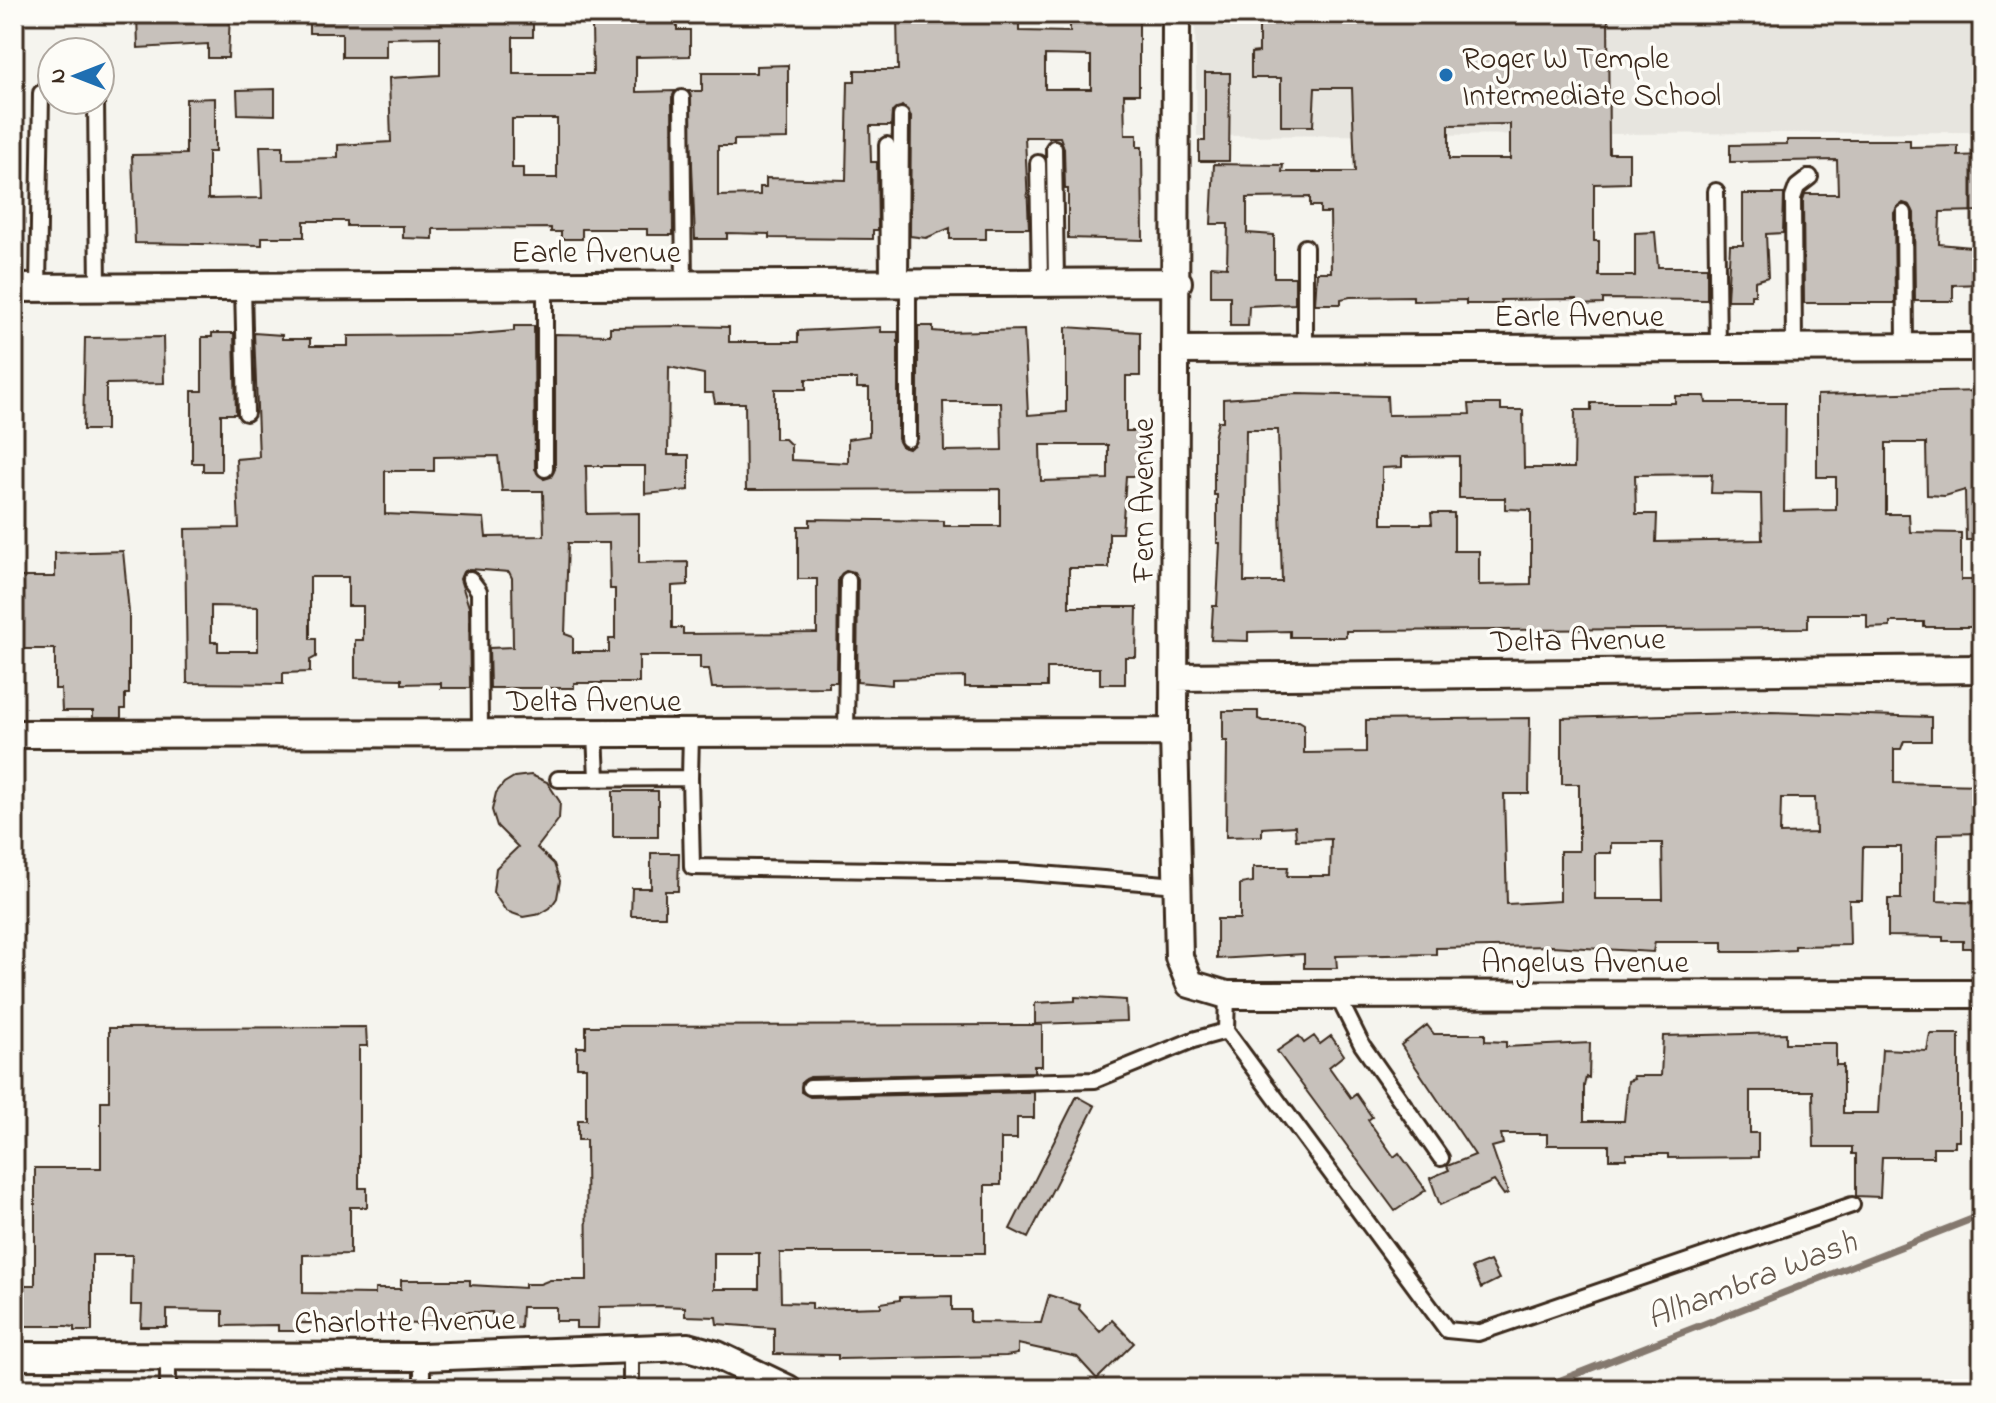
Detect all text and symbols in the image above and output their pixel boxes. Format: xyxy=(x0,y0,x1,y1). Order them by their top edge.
north arrow xyxy=(36,36,116,116)
place label: Roger W Temple Intermediate School xyxy=(1462,37,1721,121)
marker: Roger W Temple Intermediate School xyxy=(1437,66,1455,84)
text: N xyxy=(43,69,75,83)
street label: Earle Avenue xyxy=(511,231,682,278)
street label: Earle Avenue xyxy=(1494,295,1665,342)
street label: Fern Avenue xyxy=(1122,417,1169,583)
street label: Delta Avenue xyxy=(1489,617,1667,668)
street label: Delta Avenue xyxy=(506,680,682,727)
street label: Angelus Avenue xyxy=(1481,941,1690,988)
water label: Alhambra Wash xyxy=(1640,1218,1865,1345)
street label: Charlotte Avenue xyxy=(294,1298,517,1349)

